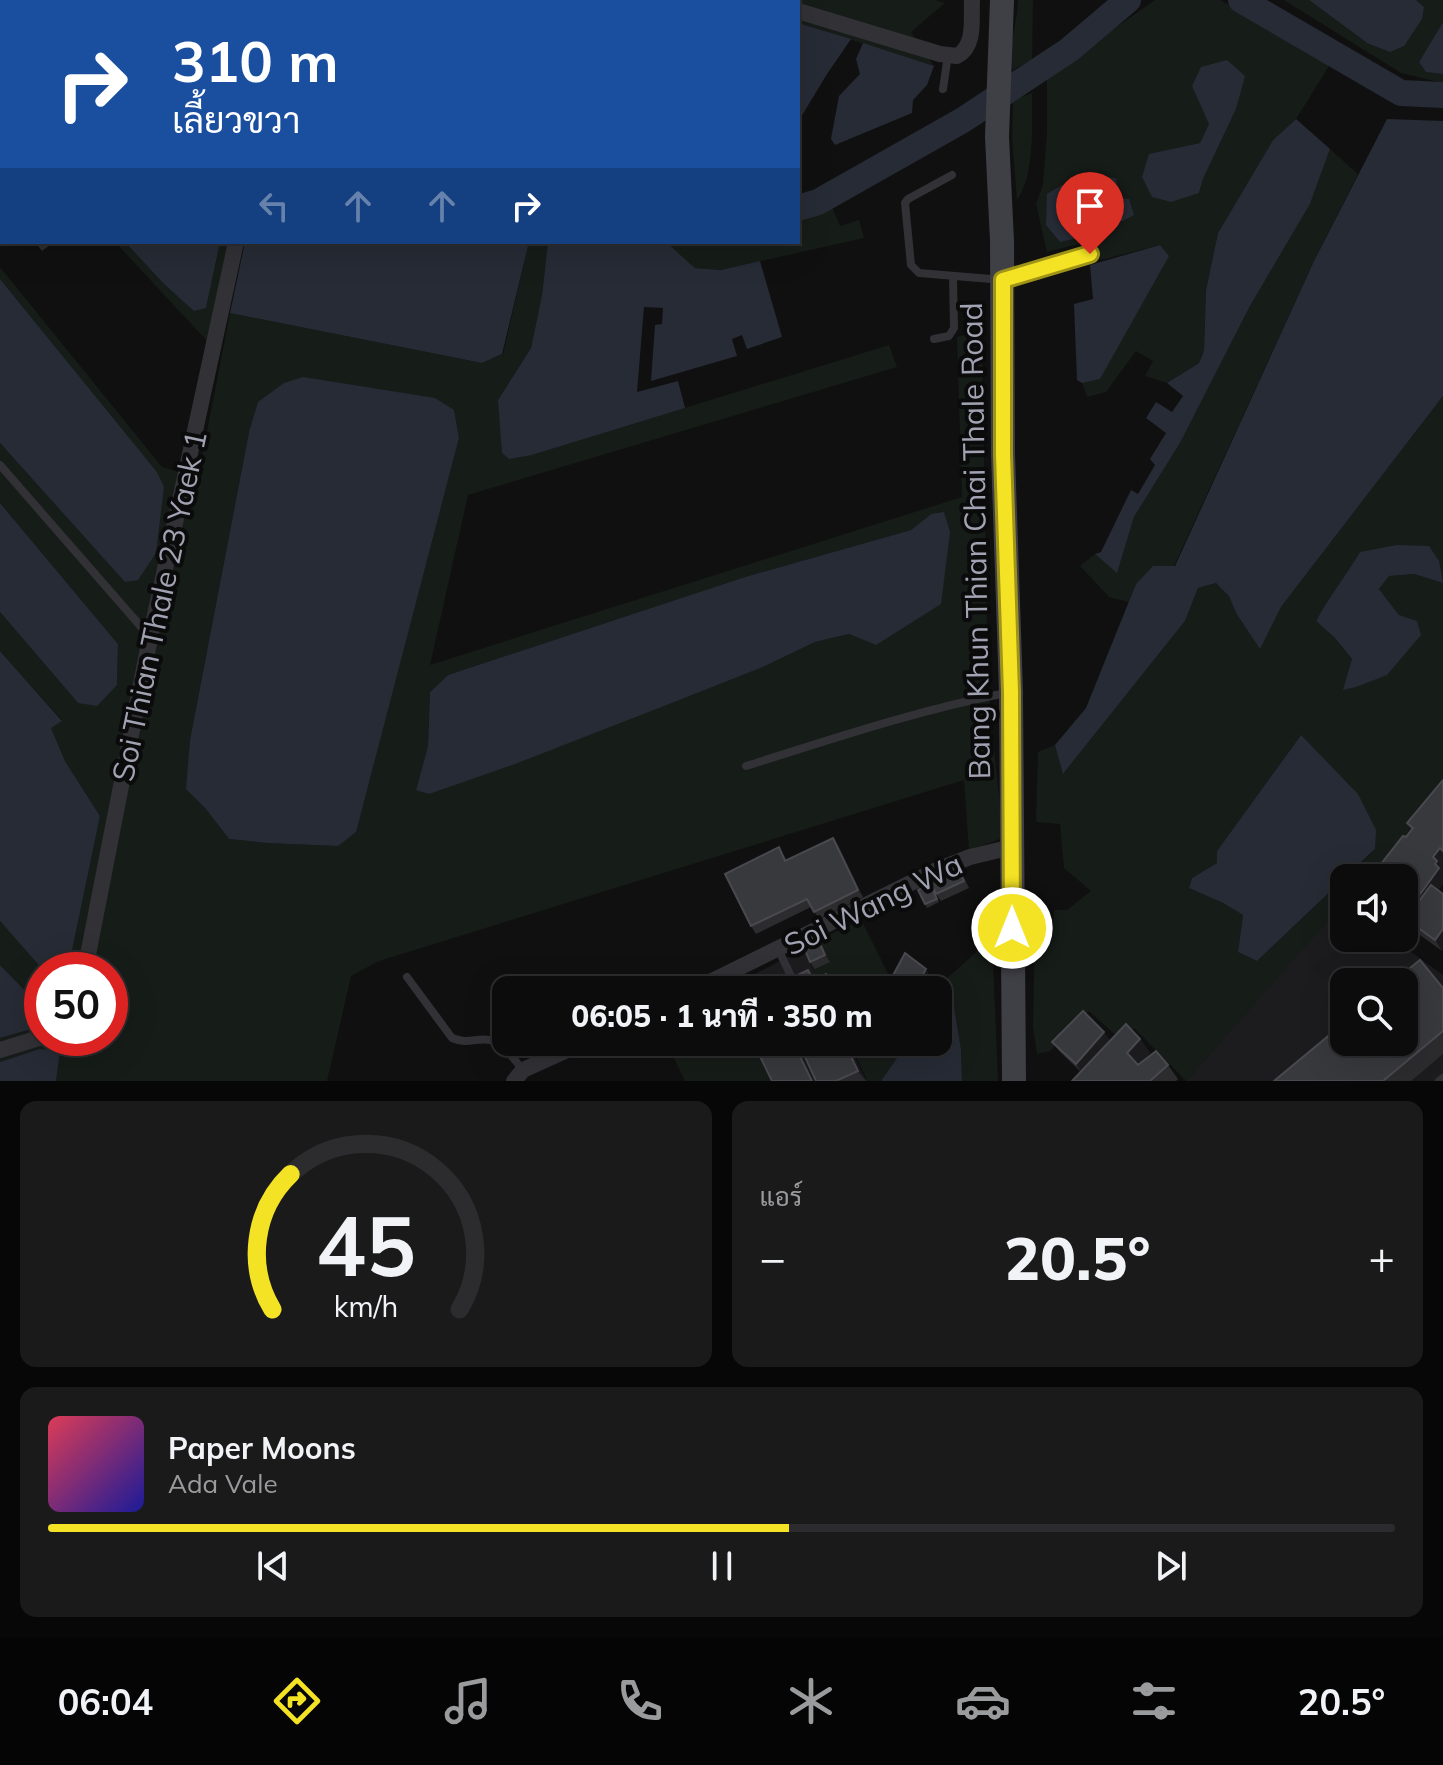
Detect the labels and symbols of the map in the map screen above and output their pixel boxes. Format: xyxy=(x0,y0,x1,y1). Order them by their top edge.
pin xyxy=(1056,172,1124,254)
street label: Bang Khun Thian Chai Thale Road xyxy=(952,302,998,780)
street label: Soi Thian Thale 23 Yaek 1 xyxy=(103,427,215,785)
street label: Soi Wang Wa xyxy=(778,844,968,964)
position arrow xyxy=(970,886,1054,970)
speed limit sign: 50 xyxy=(24,952,128,1056)

